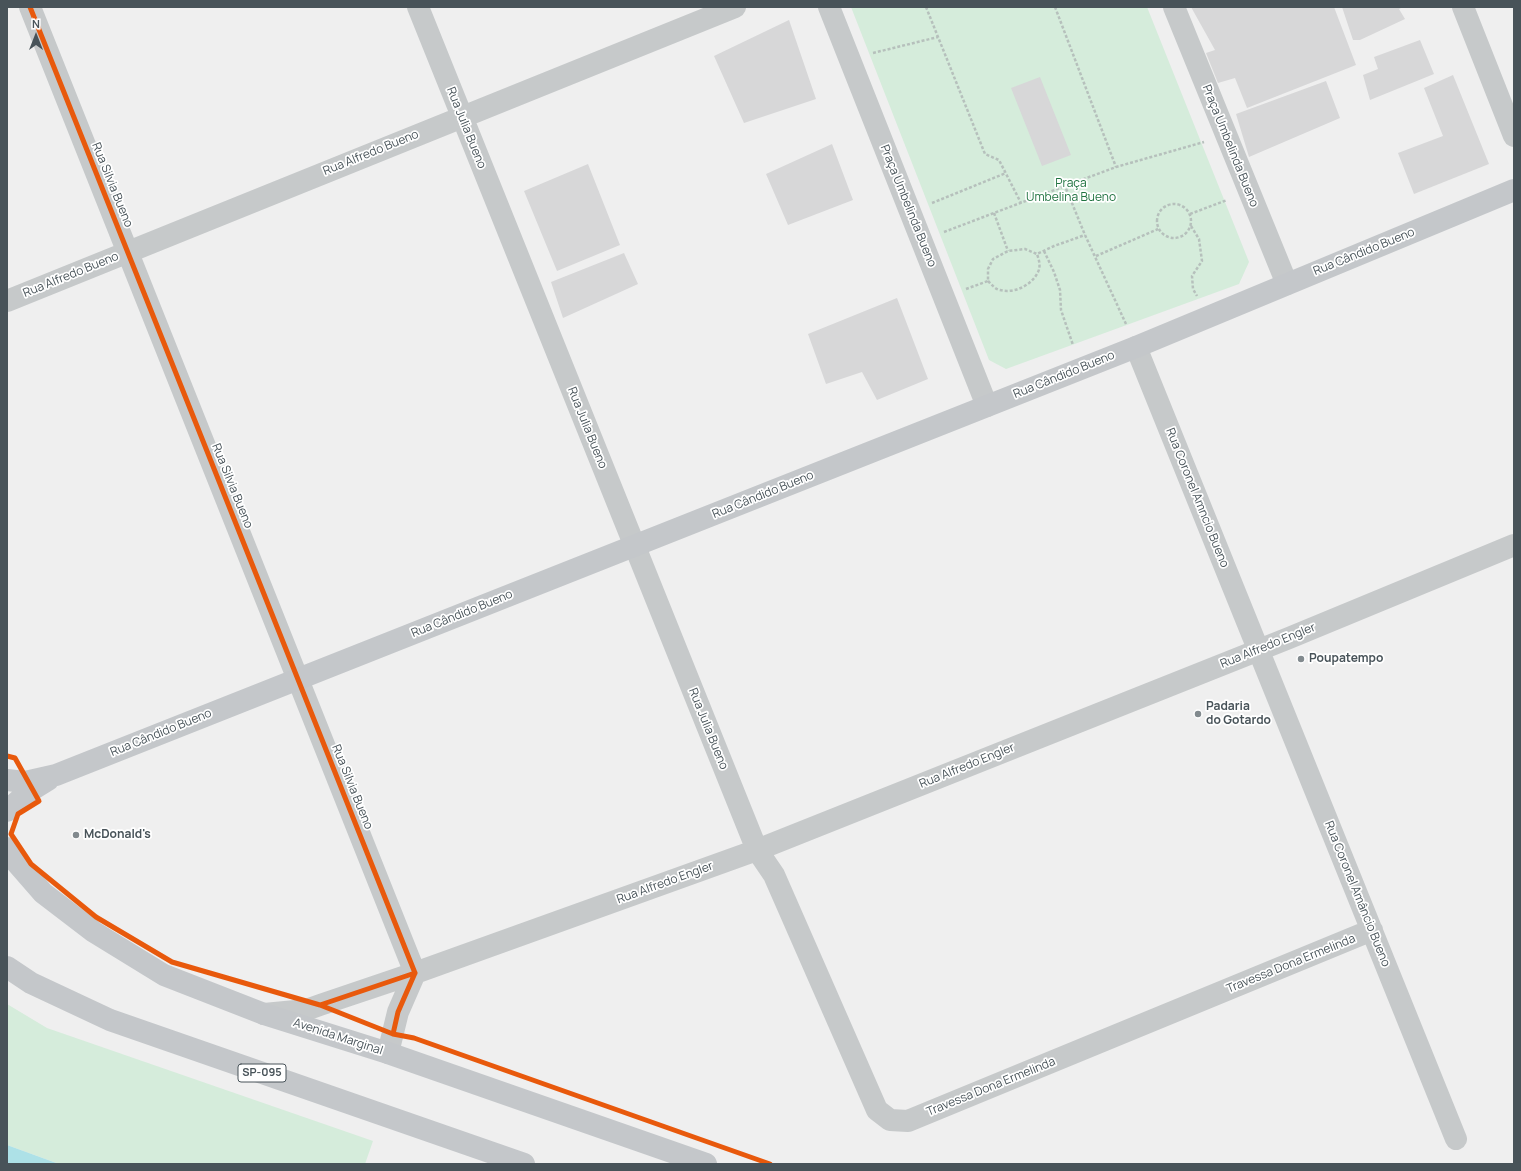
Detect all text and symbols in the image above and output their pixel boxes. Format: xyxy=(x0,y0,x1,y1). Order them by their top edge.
north arrow xyxy=(16,16,56,56)
text: N xyxy=(32,16,40,31)
street label: Praça Umbelinda Bueno xyxy=(1199,83,1261,209)
street label: Rua Julia Bueno xyxy=(443,85,489,171)
street label: Rua Alfredo Bueno xyxy=(321,127,421,179)
street label: Rua Silvia Bueno xyxy=(88,140,136,230)
street label: Praça Umbelinda Bueno xyxy=(877,143,939,269)
park label: Praça Umbelina Bueno xyxy=(1026,177,1116,205)
street label: Rua Cândido Bueno xyxy=(1311,225,1417,279)
street label: Rua Alfredo Bueno xyxy=(21,249,121,301)
street label: Rua Cândido Bueno xyxy=(1011,348,1117,402)
street label: Rua Julia Bueno xyxy=(564,385,610,471)
street label: Rua Coronel Amncio Bueno xyxy=(1162,426,1232,570)
street label: Rua Silvia Bueno xyxy=(208,441,256,531)
street label: Rua Cândido Bueno xyxy=(710,468,816,522)
street label: Rua Cândido Bueno xyxy=(409,587,515,641)
street label: Rua Alfredo Engler xyxy=(1218,620,1318,672)
place label: Poupatempo xyxy=(1309,652,1383,666)
marker: Poupatempo xyxy=(1296,654,1306,664)
street label: Rua Julia Bueno xyxy=(685,686,731,772)
place label: Padaria do Gotardo xyxy=(1206,700,1271,728)
street label: Rua Cândido Bueno xyxy=(108,706,214,760)
marker: Padaria do Gotardo xyxy=(1193,709,1203,719)
street label: Rua Alfredo Engler xyxy=(917,740,1017,792)
street label: Rua Silvia Bueno xyxy=(328,742,376,832)
street label: Rua Coronel Amâncio Bueno xyxy=(1321,819,1393,969)
place label: McDonald's xyxy=(84,828,151,842)
marker: McDonald's xyxy=(71,830,81,840)
street label: Rua Alfredo Engler xyxy=(615,859,715,907)
street label: Travessa Dona Ermelinda xyxy=(1224,932,1358,996)
street label: Avenida Marginal xyxy=(291,1016,385,1058)
street label: Travessa Dona Ermelinda xyxy=(924,1055,1058,1119)
road number: SP-095 xyxy=(238,1064,286,1082)

